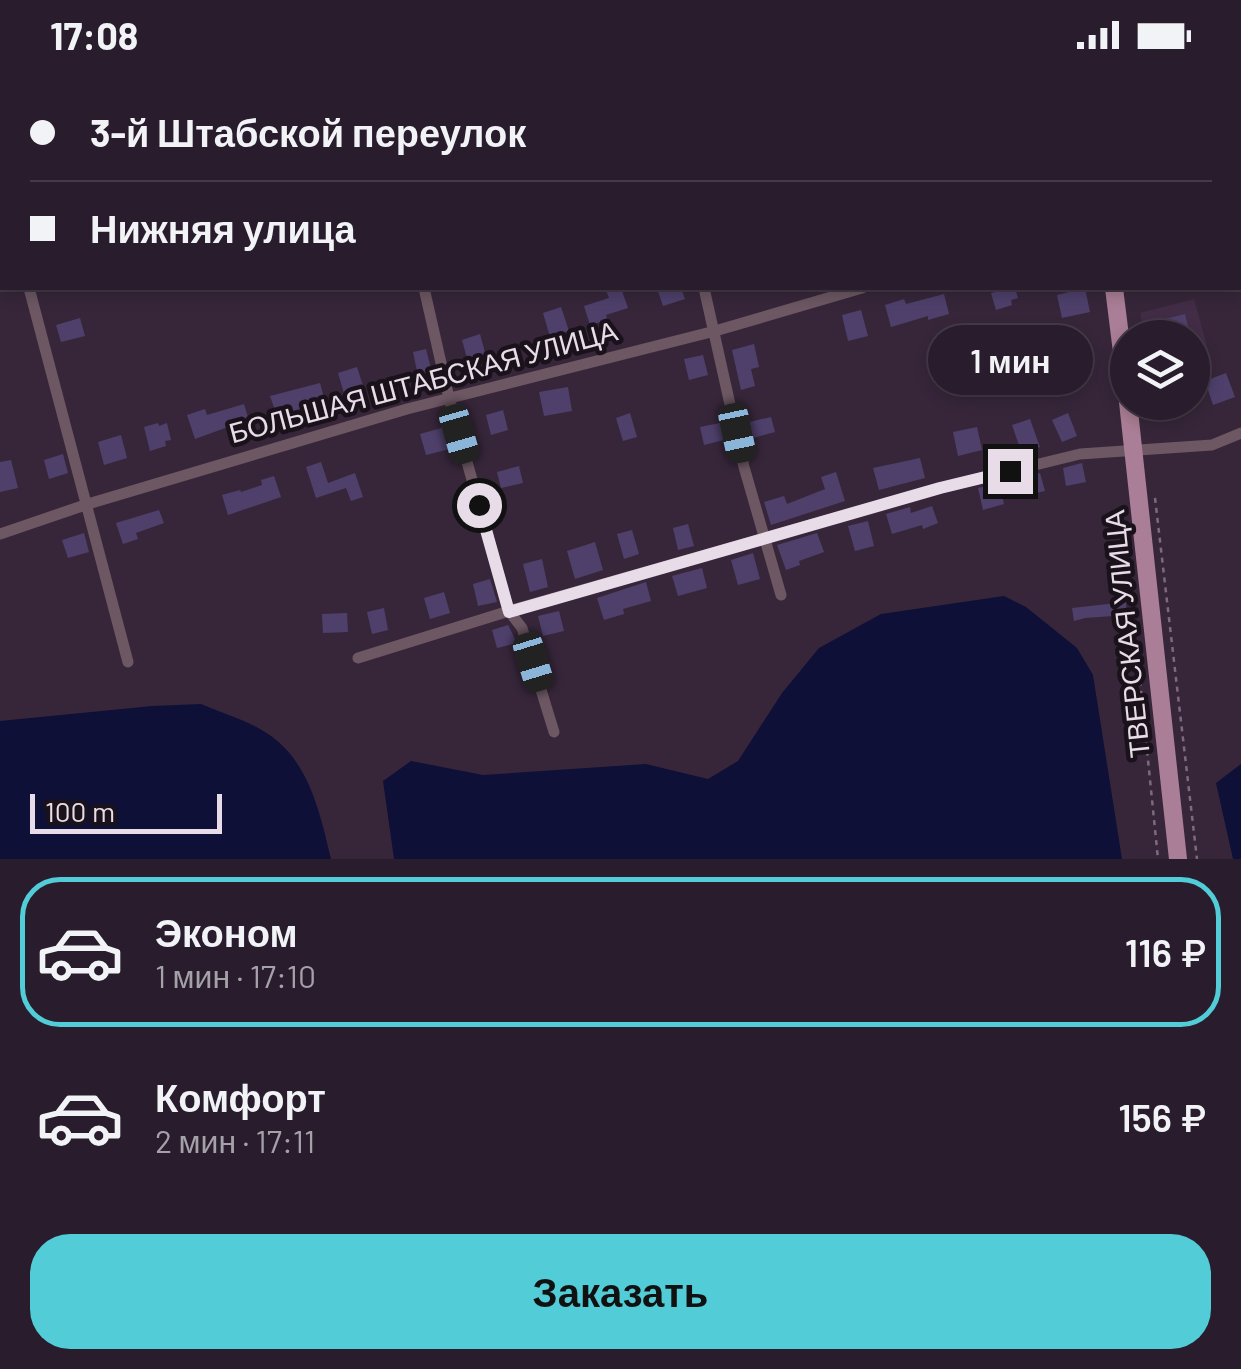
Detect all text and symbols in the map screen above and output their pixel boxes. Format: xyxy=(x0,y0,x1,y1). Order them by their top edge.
text: 17:08 xyxy=(50,12,138,58)
text: 3-й Штабской переулок xyxy=(90,109,526,155)
text: Нижняя улица xyxy=(90,205,356,251)
street label: БОЛЬШАЯ ШТАБСКАЯ УЛИЦА xyxy=(225,313,621,449)
map controls xyxy=(1110,320,1210,420)
button: layers xyxy=(1110,320,1210,420)
callout: 1 мин xyxy=(928,326,1092,396)
text: 1 мин xyxy=(970,341,1051,379)
car xyxy=(436,401,482,467)
car xyxy=(716,401,758,465)
route end xyxy=(988,449,1033,494)
route start xyxy=(457,483,502,528)
street label: ТВЕРСКАЯ УЛИЦА xyxy=(1096,508,1156,759)
car xyxy=(510,629,556,695)
scale bar xyxy=(30,789,222,834)
text: 100 m xyxy=(45,794,115,828)
icon: car xyxy=(35,907,125,997)
text: Эконом xyxy=(155,909,298,955)
text: 116 ₽ xyxy=(1125,929,1206,975)
text: 1 мин · 17:10 xyxy=(155,956,316,994)
icon: car xyxy=(35,1072,125,1162)
text: Комфорт xyxy=(155,1074,326,1120)
text: 156 ₽ xyxy=(1118,1094,1206,1140)
text: 2 мин · 17:11 xyxy=(155,1121,315,1159)
button: Заказать xyxy=(30,1234,1211,1349)

